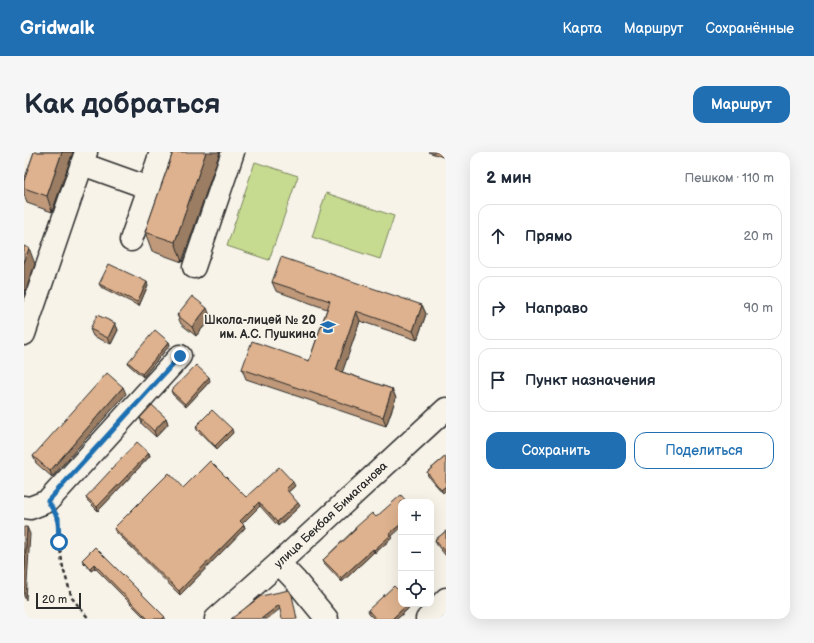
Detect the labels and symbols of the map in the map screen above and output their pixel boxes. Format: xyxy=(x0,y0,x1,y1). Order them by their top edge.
place label: Школа-лицей № 20 им. А.С. Пушкина xyxy=(204,313,317,342)
school or university icon: Школа-лицей № 20 им. А.С. Пушкина xyxy=(319,318,337,336)
route end xyxy=(171,347,189,365)
street label: улица Бекбая Бимаганова xyxy=(271,459,391,571)
route start xyxy=(50,533,68,551)
scale bar xyxy=(36,591,81,610)

